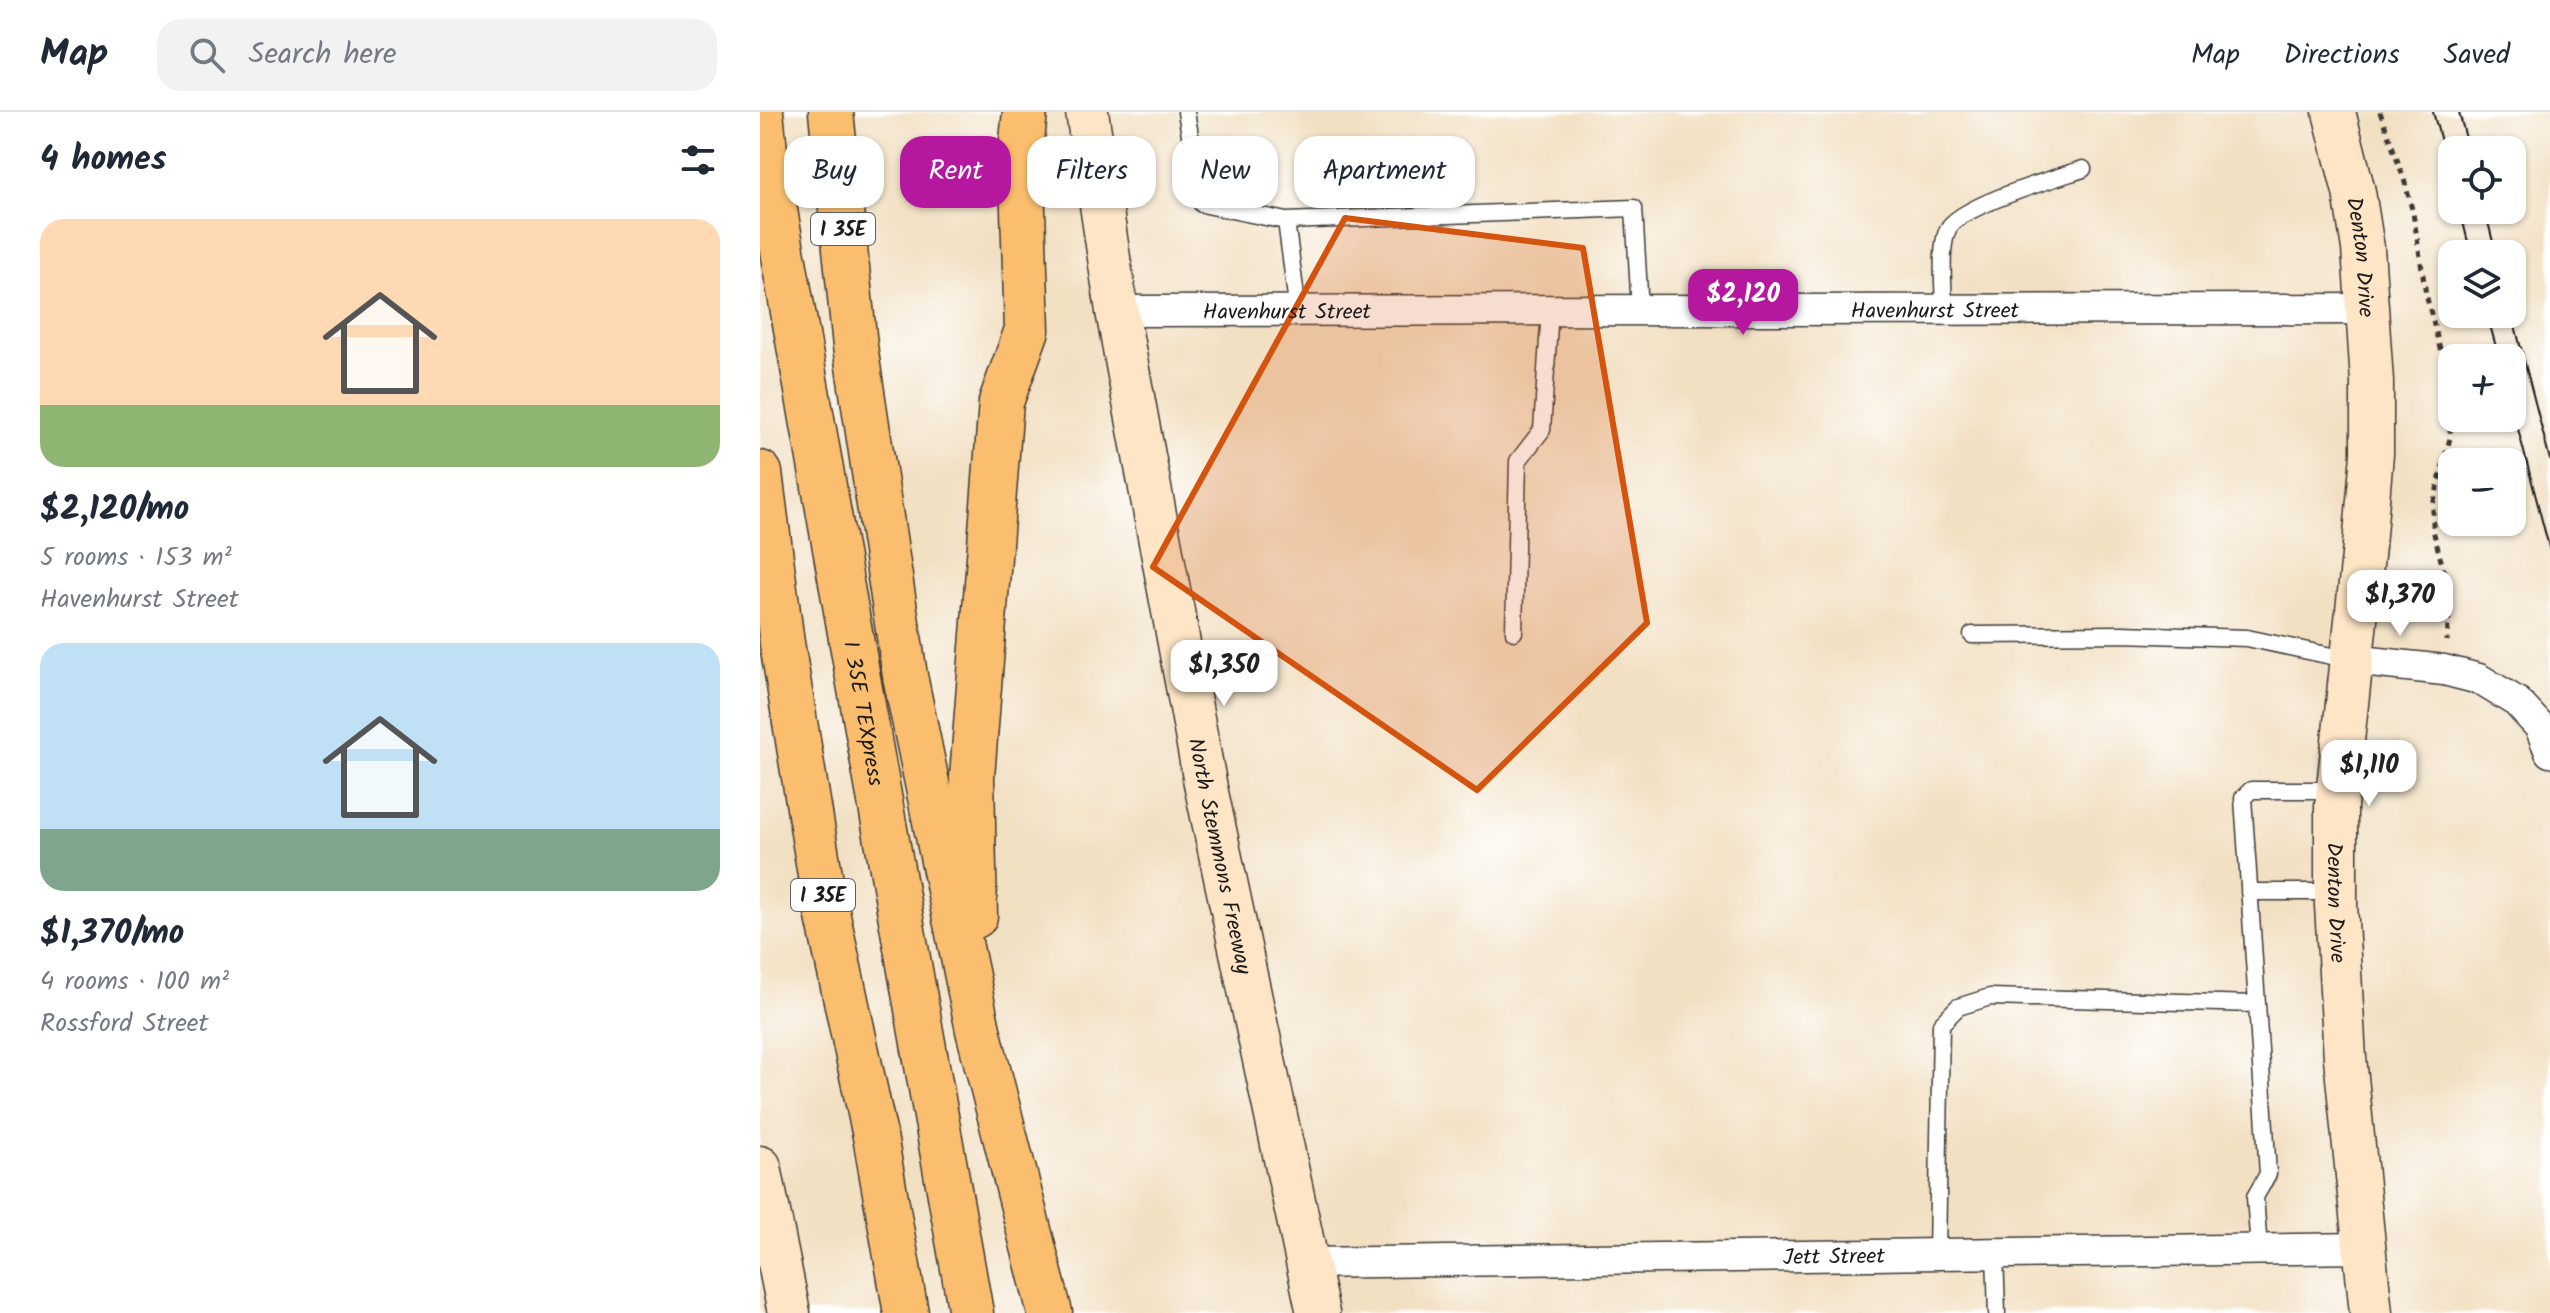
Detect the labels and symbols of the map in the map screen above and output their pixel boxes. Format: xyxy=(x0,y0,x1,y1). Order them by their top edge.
street label: Denton Drive xyxy=(2335,195,2383,319)
road number: I 35E xyxy=(811,213,875,245)
pin: $2,120 xyxy=(1678,269,1808,337)
street label: Havenhurst Street xyxy=(1851,295,2020,330)
street label: Havenhurst Street xyxy=(1203,296,1372,331)
pin: $1,370 xyxy=(2335,570,2465,638)
street label: I 35E TEXpress xyxy=(832,638,892,789)
pin: $1,350 xyxy=(1159,640,1289,708)
street label: North Stemmons Freeway xyxy=(1177,735,1260,978)
pin: $1,110 xyxy=(2304,740,2434,808)
street label: Denton Drive xyxy=(2316,842,2354,964)
road number: I 35E xyxy=(791,879,855,911)
street label: Jett Street xyxy=(1783,1240,1886,1276)

